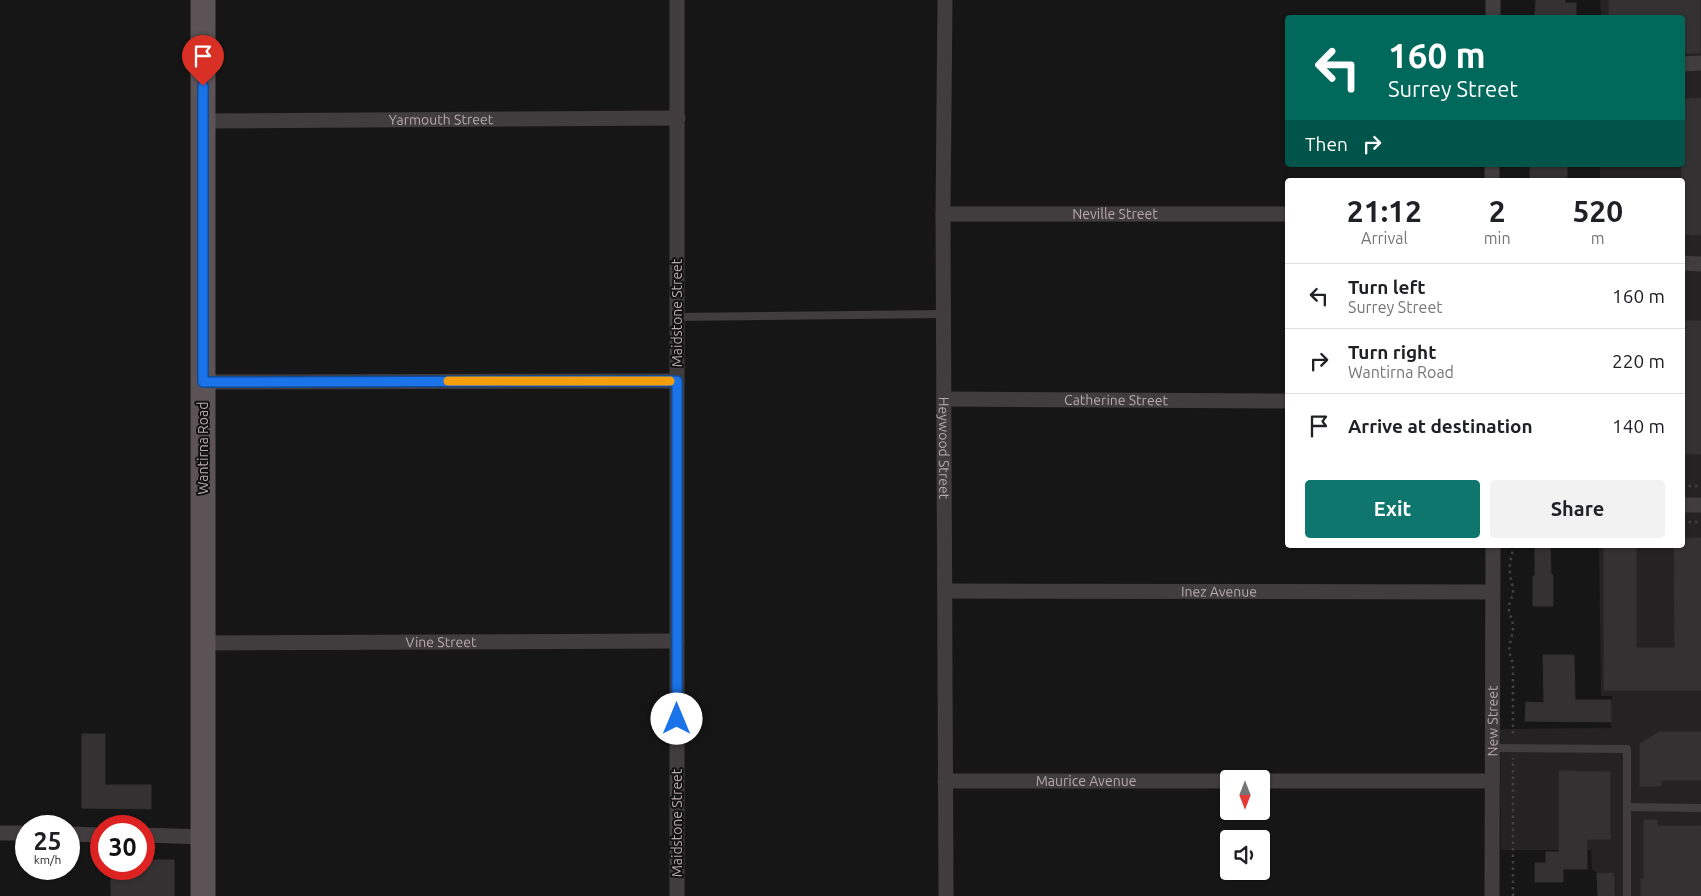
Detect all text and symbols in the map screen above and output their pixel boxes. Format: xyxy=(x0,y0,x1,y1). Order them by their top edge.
pin xyxy=(182,35,224,86)
icon: left xyxy=(1305,35,1370,100)
text: 160 m xyxy=(1388,35,1486,75)
icon: arrive xyxy=(189,42,217,70)
text: Surrey Street xyxy=(1388,76,1518,101)
street label: Yarmouth Street xyxy=(389,111,494,128)
icon: right xyxy=(1358,130,1386,158)
text: Then xyxy=(1305,133,1348,155)
text: 21:12 xyxy=(1347,194,1422,228)
text: 2 xyxy=(1489,194,1506,228)
text: 520 xyxy=(1572,194,1623,228)
street label: Neville Street xyxy=(1072,206,1158,222)
text: Arrival xyxy=(1361,229,1408,247)
text: min xyxy=(1484,229,1511,247)
text: m xyxy=(1591,229,1605,247)
street label: Maidstone Street xyxy=(669,258,685,367)
text: Turn left xyxy=(1348,276,1426,298)
icon: left xyxy=(1305,282,1333,310)
text: 160 m xyxy=(1612,285,1665,307)
text: Surrey Street xyxy=(1348,298,1443,316)
text: Turn right xyxy=(1348,341,1436,363)
icon: right xyxy=(1305,347,1333,375)
text: 220 m xyxy=(1612,350,1665,372)
text: Wantirna Road xyxy=(1348,363,1454,381)
street label: Catherine Street xyxy=(1064,392,1168,408)
street label: Heywood Street xyxy=(936,397,952,500)
street label: Wantirna Road xyxy=(195,402,211,494)
icon: arrive xyxy=(1305,412,1333,440)
text: Arrive at destination xyxy=(1348,415,1533,437)
text: 140 m xyxy=(1612,415,1665,437)
button: Exit xyxy=(1305,480,1480,538)
button: Share xyxy=(1490,480,1665,538)
street label: Inez Avenue xyxy=(1181,583,1257,600)
street label: Vine Street xyxy=(406,634,477,650)
street label: New Street xyxy=(1484,685,1501,757)
position arrow xyxy=(650,692,702,744)
street label: Maidstone Street xyxy=(669,768,685,877)
north arrow xyxy=(1220,770,1270,820)
map controls xyxy=(1220,770,1270,880)
street label: Maurice Avenue xyxy=(1036,773,1136,789)
speed limit sign: 30 xyxy=(90,815,155,880)
text: 25 xyxy=(33,827,62,855)
button: sound xyxy=(1220,830,1270,880)
text: km/h xyxy=(34,853,61,866)

